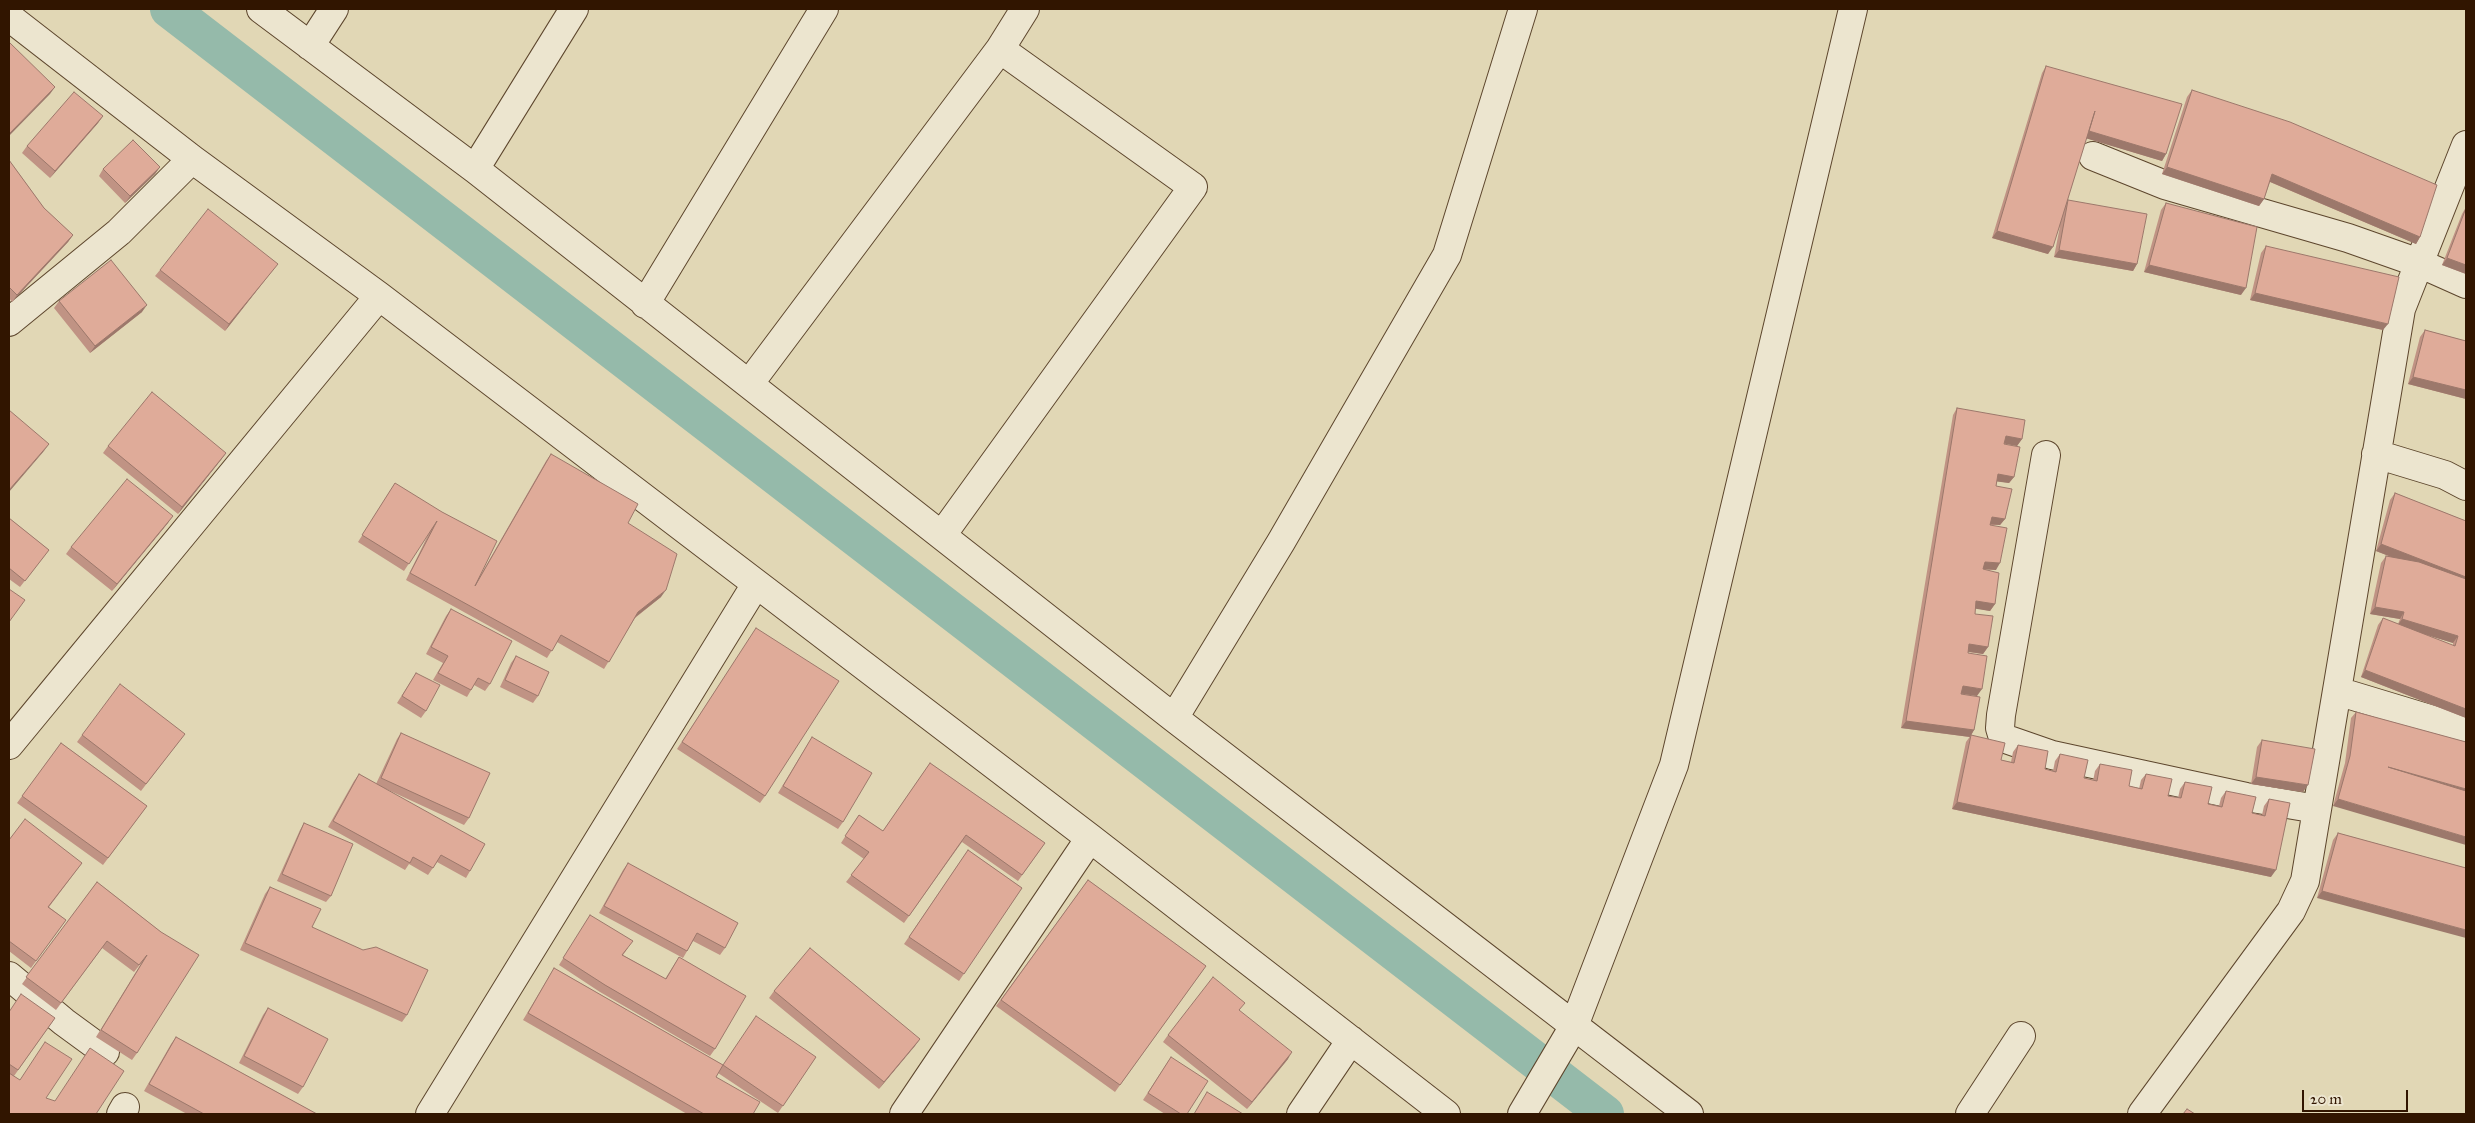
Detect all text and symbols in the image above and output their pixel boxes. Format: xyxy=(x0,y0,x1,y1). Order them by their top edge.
scale bar xyxy=(2305,1080,2411,1112)
text: 20 m xyxy=(2310,1090,2342,1108)

